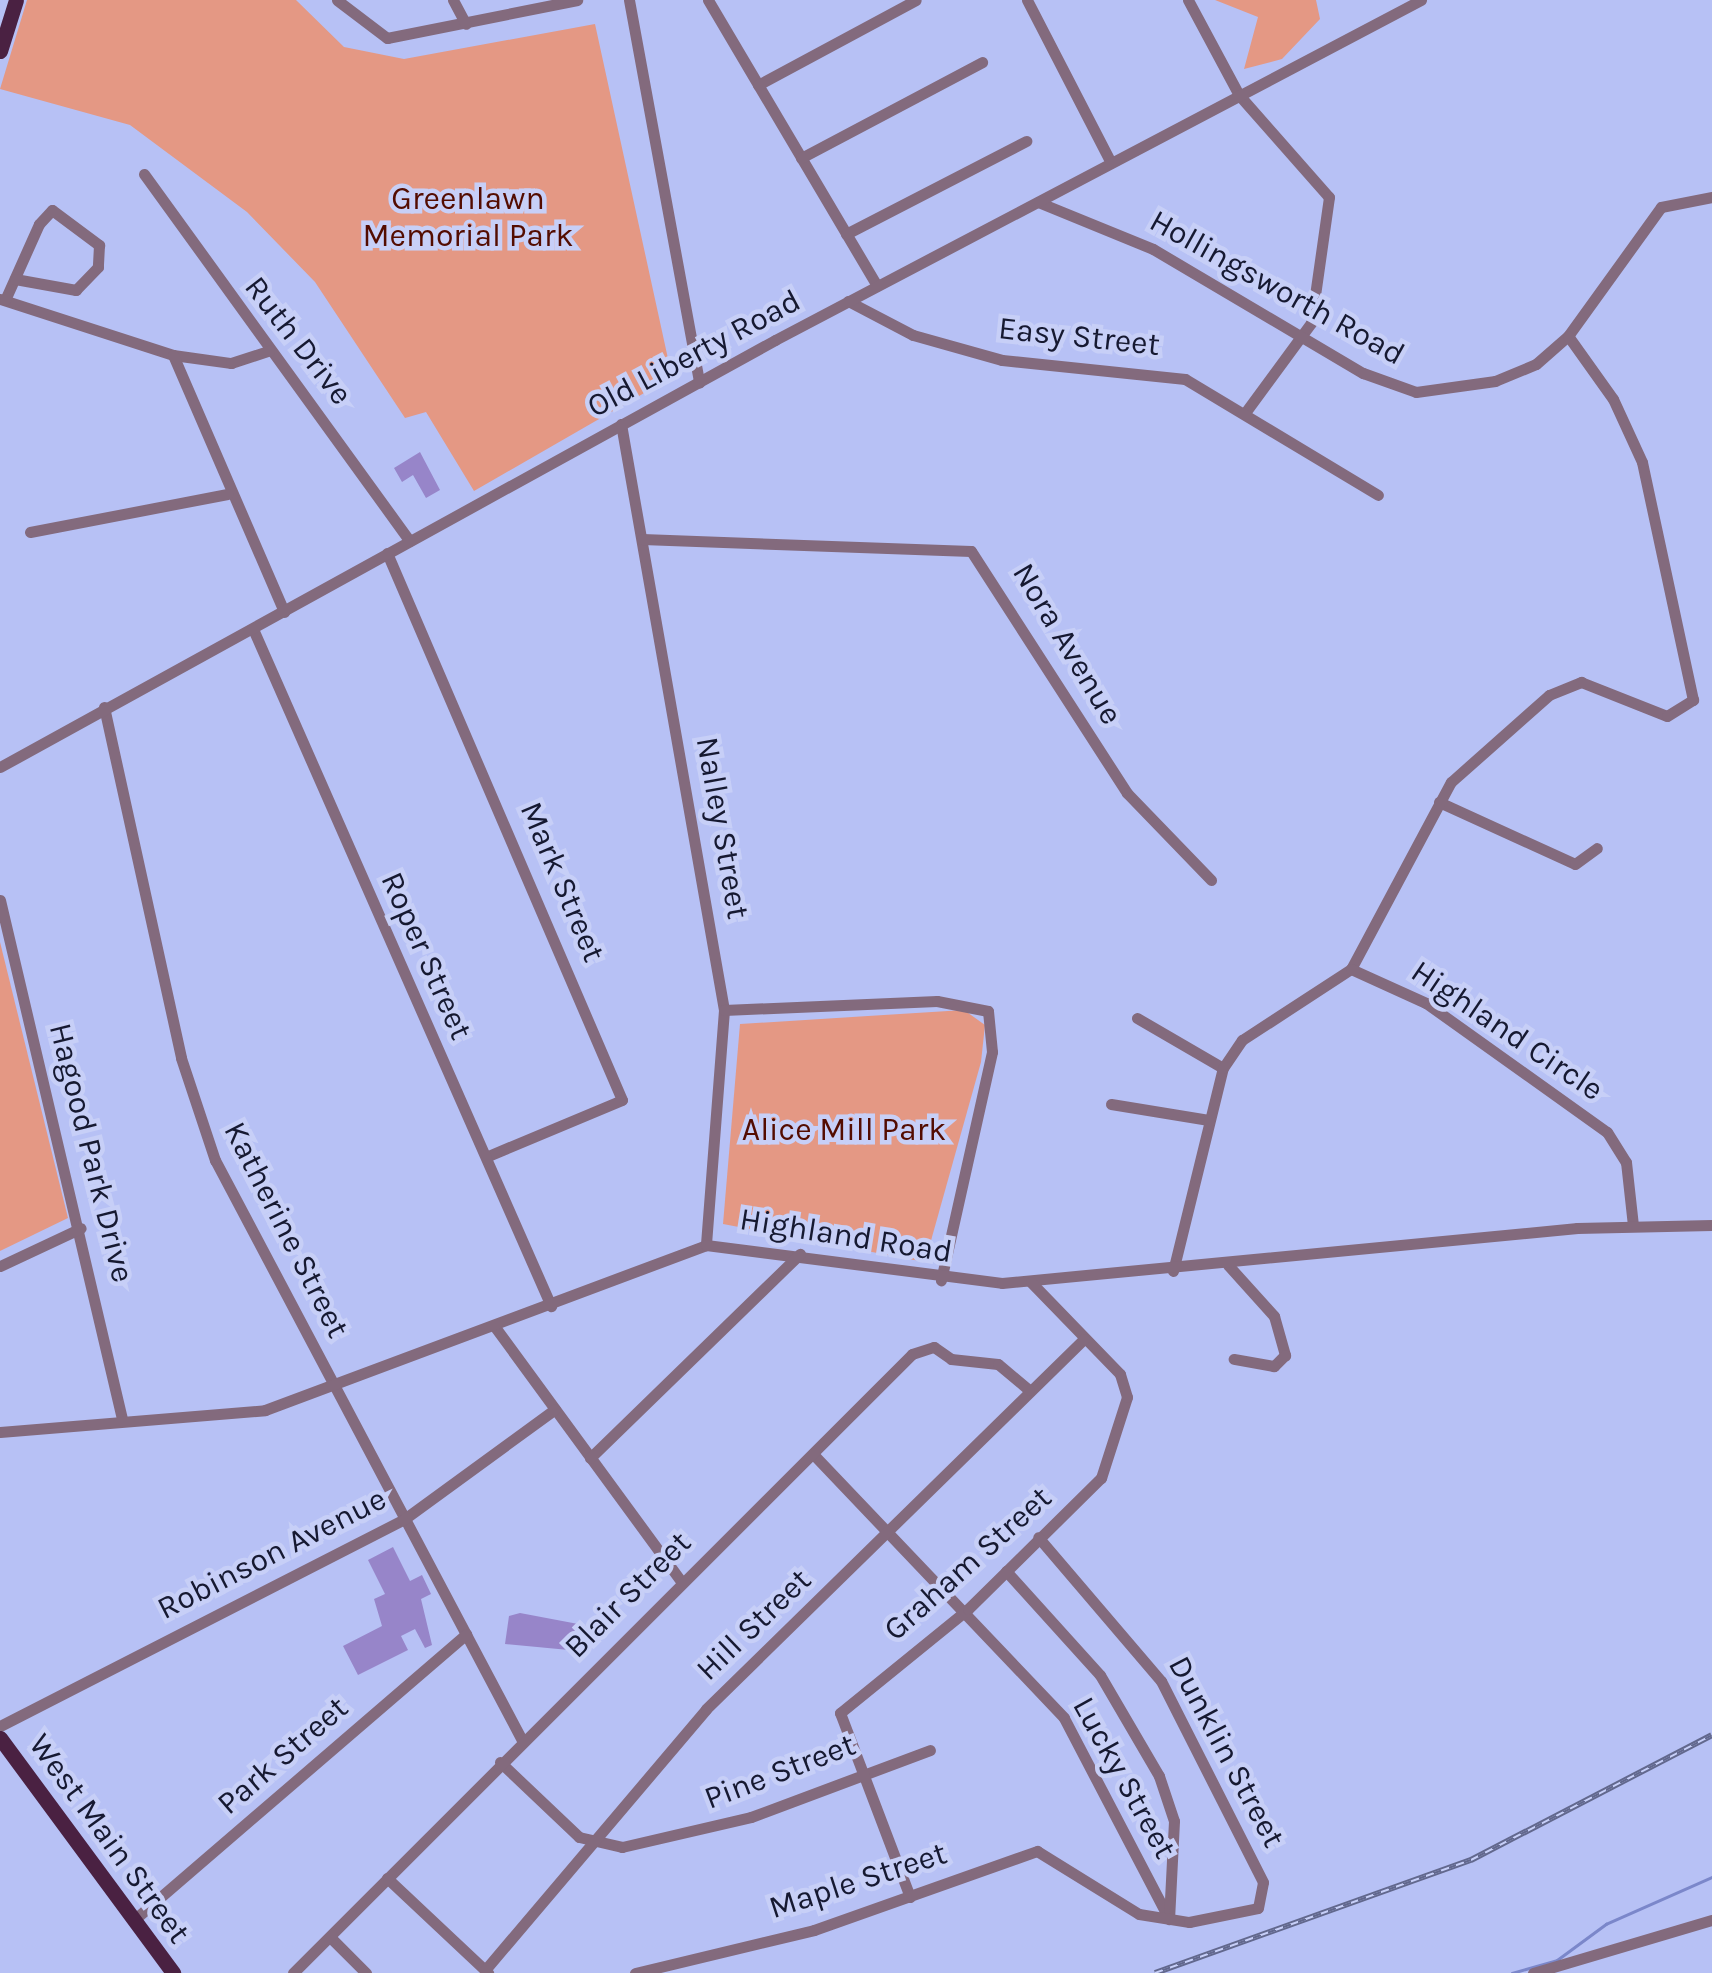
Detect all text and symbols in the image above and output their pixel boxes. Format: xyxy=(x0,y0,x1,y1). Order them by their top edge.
park label: Greenlawn Memorial Park xyxy=(362,181,574,256)
street label: Hollingsworth Road xyxy=(1143,202,1411,374)
street label: Ruth Drive xyxy=(236,269,360,413)
street label: Old Liberty Road xyxy=(581,282,807,426)
street label: Easy Street xyxy=(996,309,1162,365)
street label: Nora Avenue xyxy=(1004,556,1130,732)
street label: Nalley Street xyxy=(687,734,757,922)
street label: Mark Street xyxy=(511,796,613,968)
street label: Roper Street xyxy=(372,866,480,1046)
street label: Highland Circle xyxy=(1404,953,1610,1109)
street label: Hagood Park Drive xyxy=(40,1019,142,1287)
park label: Alice Mill Park xyxy=(742,1111,946,1149)
street label: Katherine Street xyxy=(215,1116,357,1344)
street label: Highland Road xyxy=(737,1200,955,1272)
street label: Graham Street xyxy=(876,1479,1060,1649)
street label: Robinson Avenue xyxy=(151,1480,393,1628)
street label: Blair Street xyxy=(557,1524,699,1666)
street label: Hill Street xyxy=(689,1561,819,1689)
street label: Dunklin Street xyxy=(1159,1650,1293,1854)
street label: Park Street xyxy=(210,1689,356,1823)
street label: Lucky Street xyxy=(1064,1691,1184,1865)
street label: Pine Street xyxy=(699,1726,861,1818)
street label: West Main Street xyxy=(20,1727,198,1951)
street label: Maple Street xyxy=(764,1834,952,1928)

